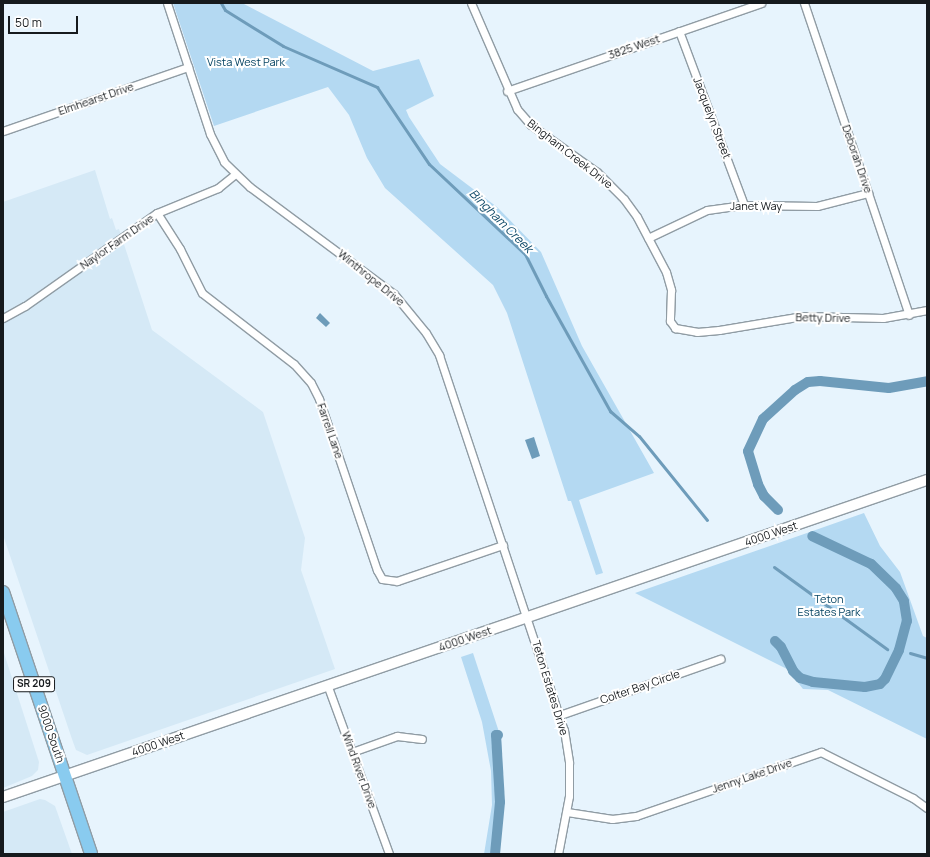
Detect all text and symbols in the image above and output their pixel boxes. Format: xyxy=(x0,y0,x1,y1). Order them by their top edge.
scale bar xyxy=(10,8,80,34)
text: 50 m xyxy=(15,14,42,31)
street label: 3825 West xyxy=(607,32,661,62)
park label: Vista West Park xyxy=(207,55,285,69)
street label: Jacquelyn Street xyxy=(690,75,734,161)
street label: Elmhearst Drive xyxy=(57,80,135,118)
street label: Bingham Creek Drive xyxy=(525,117,615,191)
street label: Deborah Drive xyxy=(839,123,875,195)
water label: Bingham Creek xyxy=(466,186,536,256)
street label: Janet Way xyxy=(730,199,782,213)
street label: Naylor Farm Drive xyxy=(78,212,156,272)
street label: Winthrope Drive xyxy=(335,247,407,309)
street label: Betty Drive xyxy=(795,311,851,325)
street label: Farrell Lane xyxy=(314,402,346,460)
street label: 4000 West xyxy=(743,519,799,549)
park label: Teton Estates Park xyxy=(797,593,861,619)
street label: 4000 West xyxy=(437,624,493,654)
street label: Teton Estates Drive xyxy=(529,639,571,737)
street label: Colter Bay Circle xyxy=(598,667,682,707)
road number: SR 209 xyxy=(13,676,55,692)
street label: 9000 South xyxy=(35,704,67,764)
street label: 4000 West xyxy=(130,729,186,759)
street label: Wind River Drive xyxy=(339,730,379,810)
street label: Jenny Lake Drive xyxy=(710,756,794,796)

